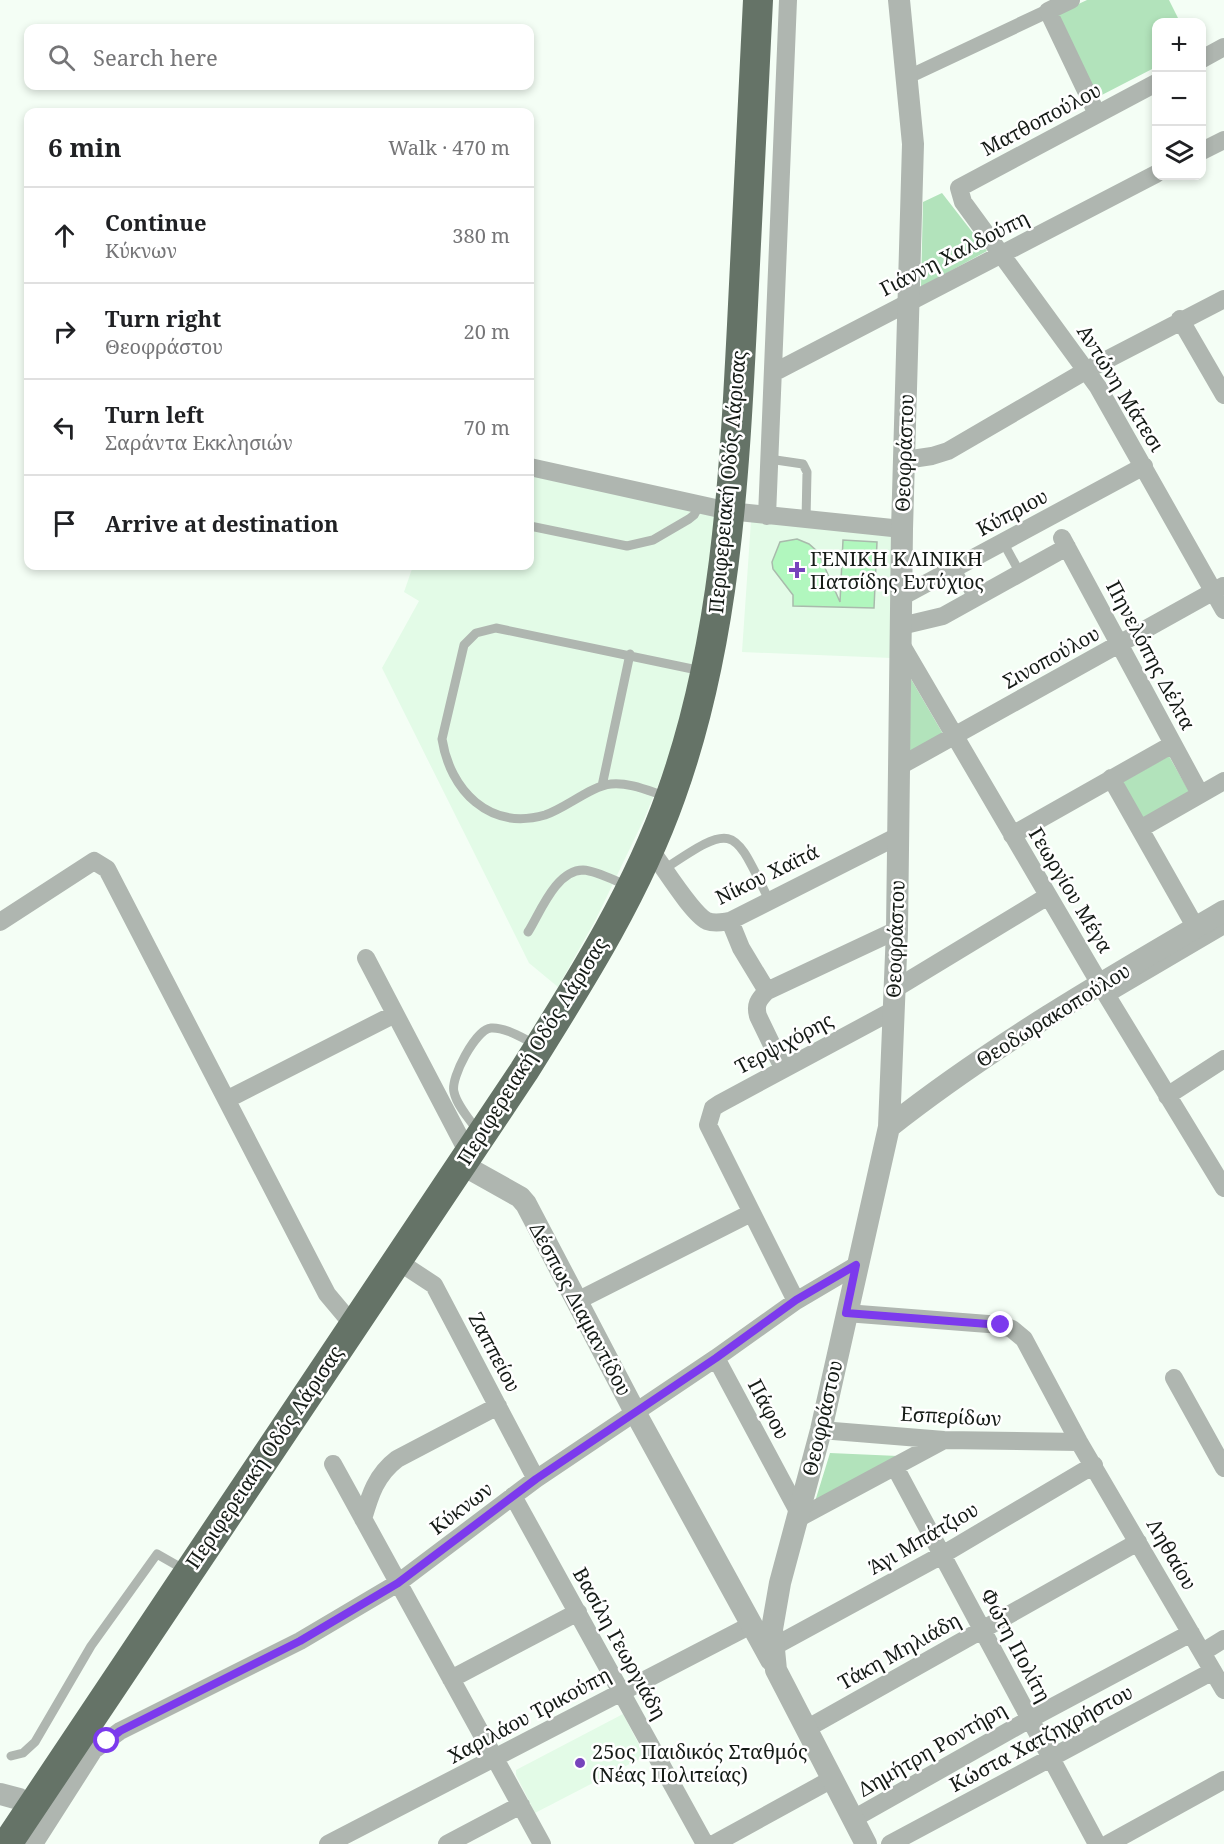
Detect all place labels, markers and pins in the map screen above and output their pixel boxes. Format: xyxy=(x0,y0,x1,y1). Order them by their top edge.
place label: ΓΕΝΙΚΗ ΚΛΙΝΙΚΗ Πατσίδης Ευτύχιος xyxy=(810,545,984,595)
marker: ΓΕΝΙΚΗ ΚΛΙΝΙΚΗ Πατσίδης Ευτύχιος xyxy=(788,561,806,579)
place label: 25ος Παιδικός Σταθμός (Νέας Πολιτείας) xyxy=(592,1738,808,1788)
marker: 25ος Παιδικός Σταθμός (Νέας Πολιτείας) xyxy=(573,1756,587,1770)

